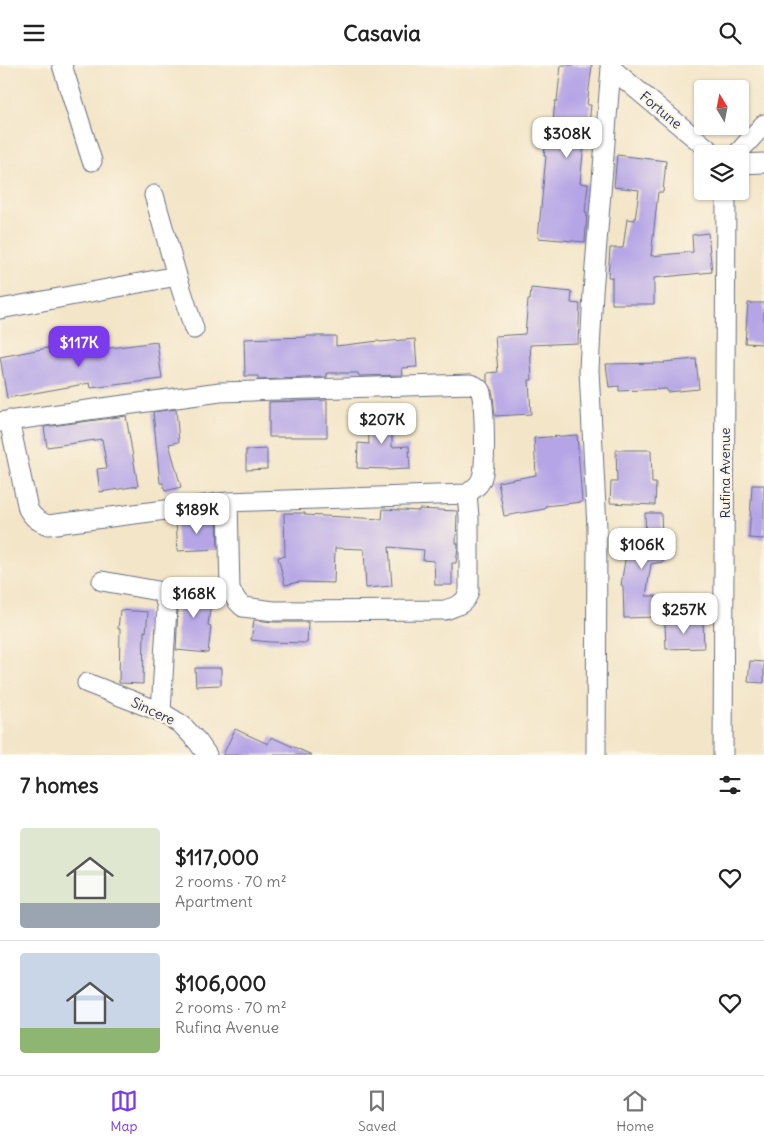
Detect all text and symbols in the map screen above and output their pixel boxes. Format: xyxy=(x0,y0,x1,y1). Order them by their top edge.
icon: menu xyxy=(20,19,48,47)
text: Casavia xyxy=(343,19,421,47)
icon: search xyxy=(716,19,744,47)
north arrow xyxy=(694,80,749,135)
map controls xyxy=(694,80,749,200)
street label: Fortune xyxy=(636,87,686,133)
pin: $308K xyxy=(532,117,602,159)
text: $308K xyxy=(543,123,591,143)
button: layers xyxy=(694,145,749,200)
pin: $117K xyxy=(44,325,114,368)
text: $117K xyxy=(59,332,99,352)
pin: $207K xyxy=(347,403,417,445)
text: $207K xyxy=(359,409,405,429)
street label: Rufina Avenue xyxy=(716,427,734,519)
pin: $189K xyxy=(162,493,232,535)
text: $189K xyxy=(175,499,219,519)
pin: $106K xyxy=(607,527,677,570)
text: $106K xyxy=(620,534,664,554)
pin: $168K xyxy=(159,577,229,619)
text: $168K xyxy=(172,583,216,603)
pin: $257K xyxy=(649,593,719,635)
text: $257K xyxy=(662,599,706,619)
street label: Sincere xyxy=(128,693,178,729)
icon: filters xyxy=(716,771,744,799)
text: 7 homes xyxy=(20,772,99,799)
text: $117,000 xyxy=(175,844,259,871)
icon: home xyxy=(60,848,120,908)
icon: heart xyxy=(716,864,744,892)
text: 2 rooms · 70 m² xyxy=(175,871,287,891)
text: Apartment xyxy=(175,891,253,911)
text: $106,000 xyxy=(175,970,266,997)
icon: home xyxy=(60,973,120,1033)
icon: heart xyxy=(716,989,744,1017)
text: 2 rooms · 70 m² xyxy=(175,997,287,1017)
text: Rufina Avenue xyxy=(175,1017,279,1037)
tab: Map xyxy=(110,1087,138,1135)
tab: Saved xyxy=(358,1087,396,1135)
tab: Home xyxy=(616,1087,654,1135)

